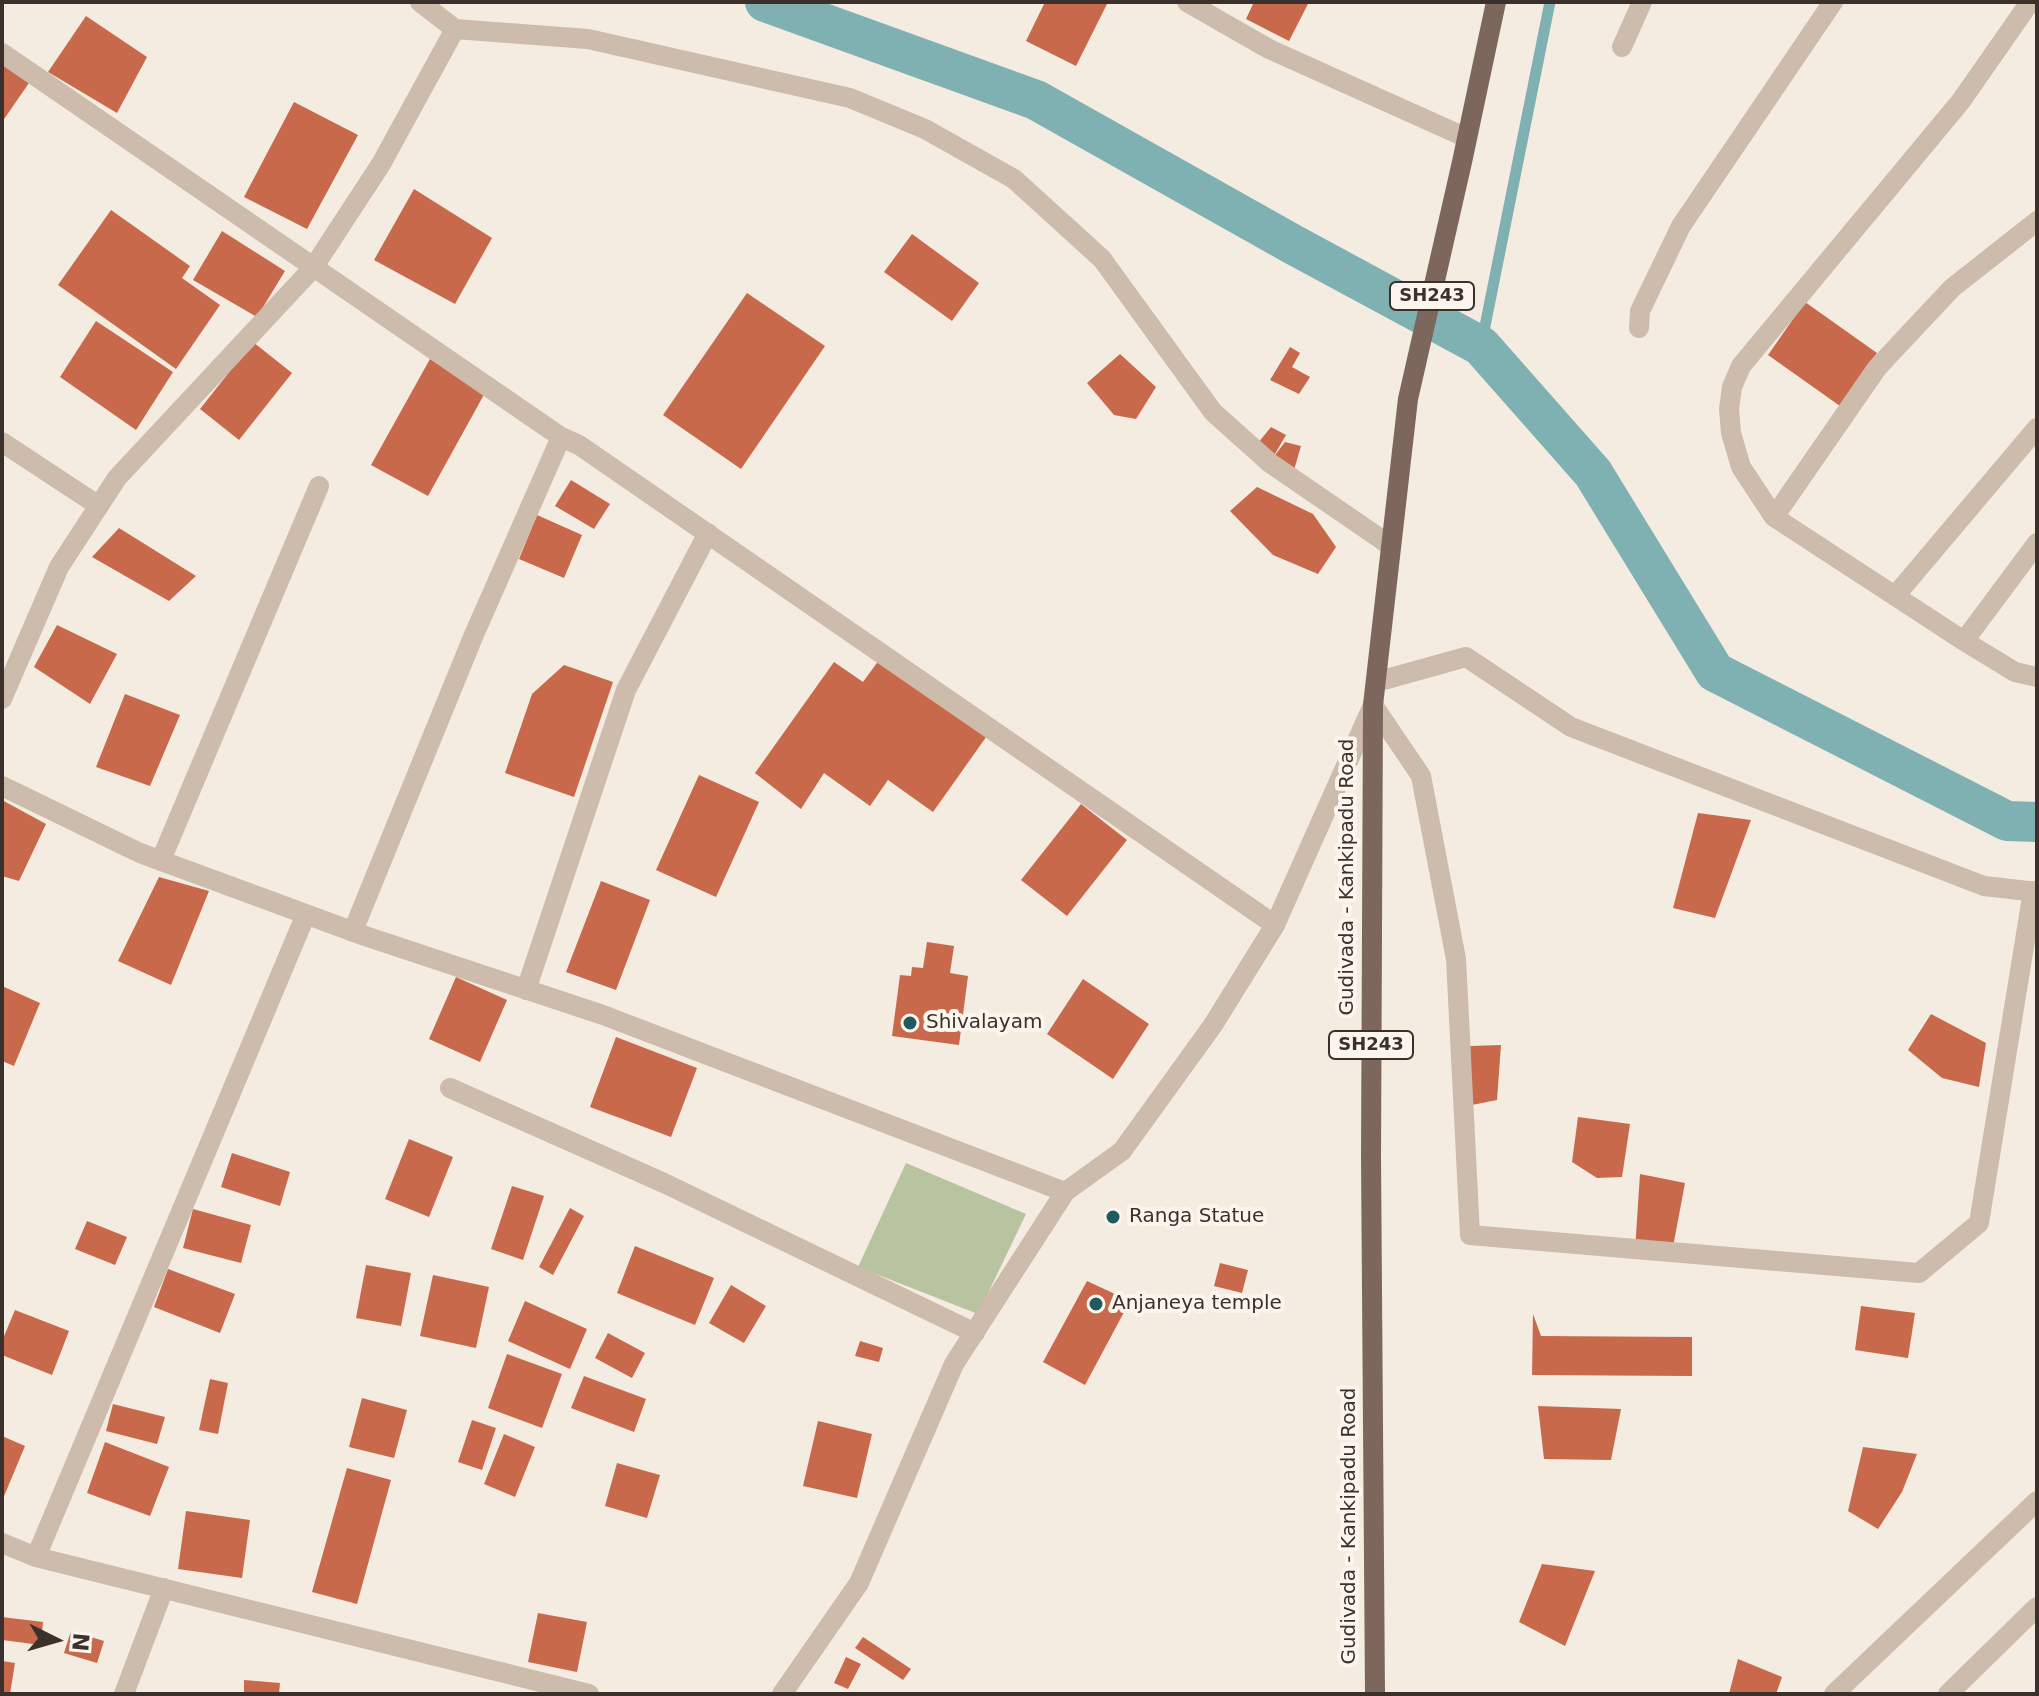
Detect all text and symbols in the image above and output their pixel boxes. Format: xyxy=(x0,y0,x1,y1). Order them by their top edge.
road number: SH243 xyxy=(1390,282,1474,310)
street label: Gudivada - Kankipadu Road xyxy=(1336,738,1360,1016)
place label: Shivalayam xyxy=(926,1011,1042,1035)
marker: Shivalayam xyxy=(901,1014,919,1032)
road number: SH243 xyxy=(1329,1031,1413,1059)
place label: Ranga Statue xyxy=(1129,1205,1264,1229)
marker: Ranga Statue xyxy=(1104,1208,1122,1226)
place label: Anjaneya temple xyxy=(1112,1292,1282,1316)
marker: Anjaneya temple xyxy=(1087,1295,1105,1313)
street label: Gudivada - Kankipadu Road xyxy=(1338,1387,1362,1665)
north arrow xyxy=(16,1600,96,1680)
text: N xyxy=(67,1632,94,1652)

